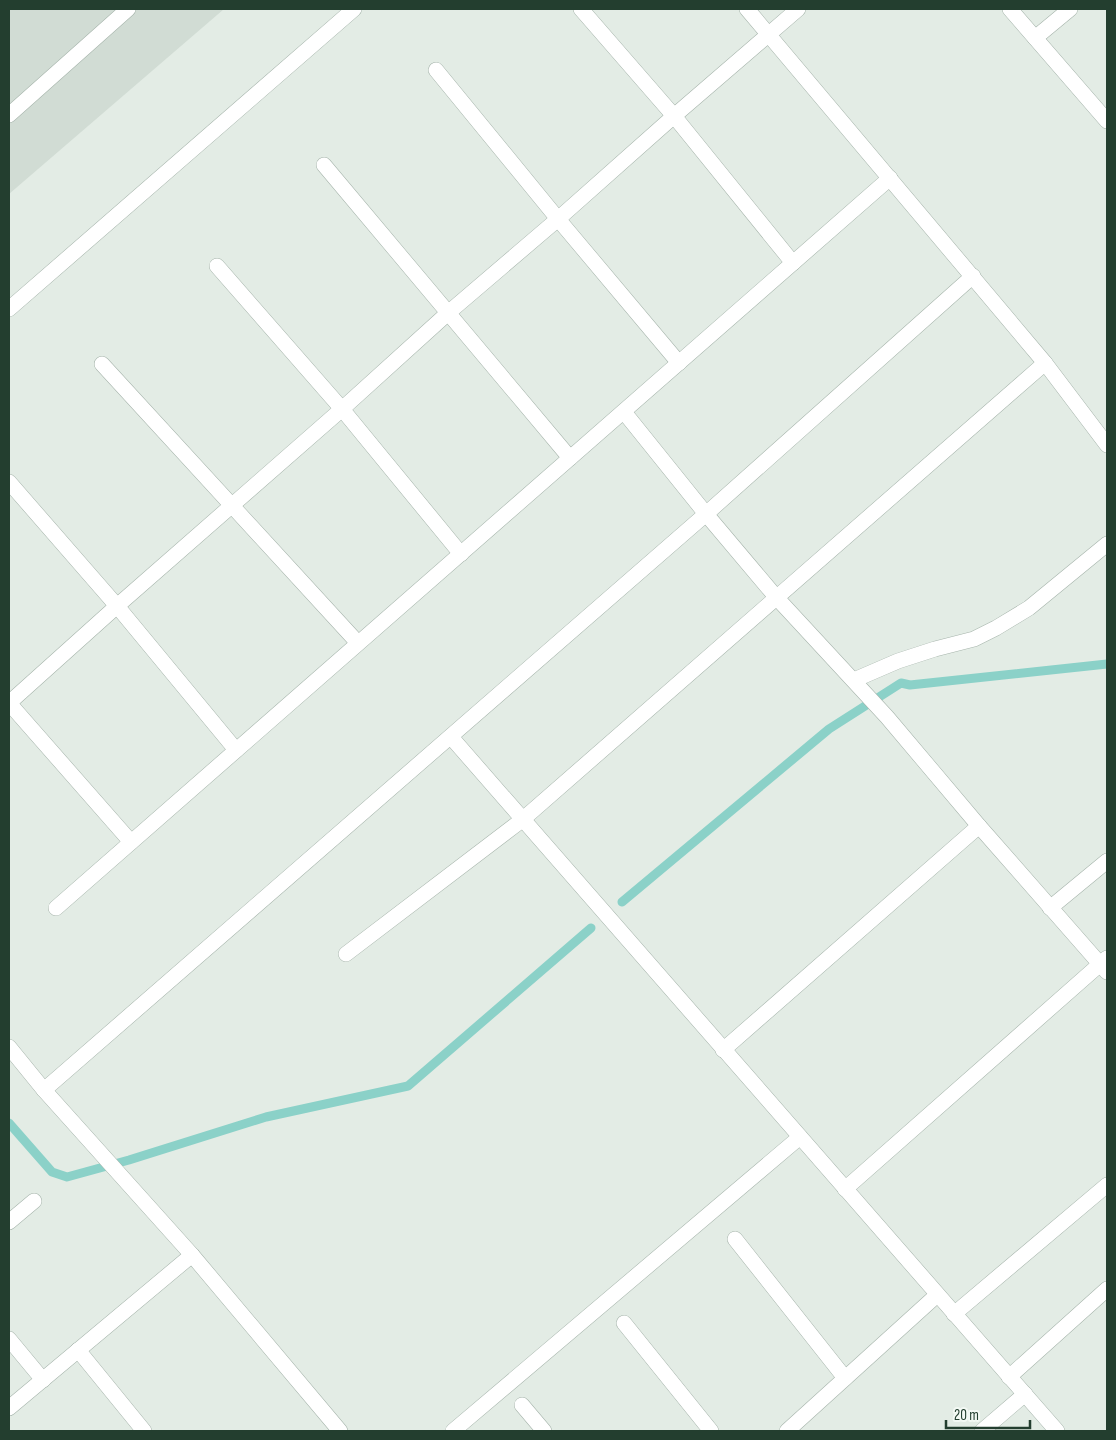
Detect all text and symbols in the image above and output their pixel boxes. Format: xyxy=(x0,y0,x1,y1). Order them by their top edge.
scale bar xyxy=(946,1398,1030,1430)
text: 20 m xyxy=(954,1406,979,1425)

